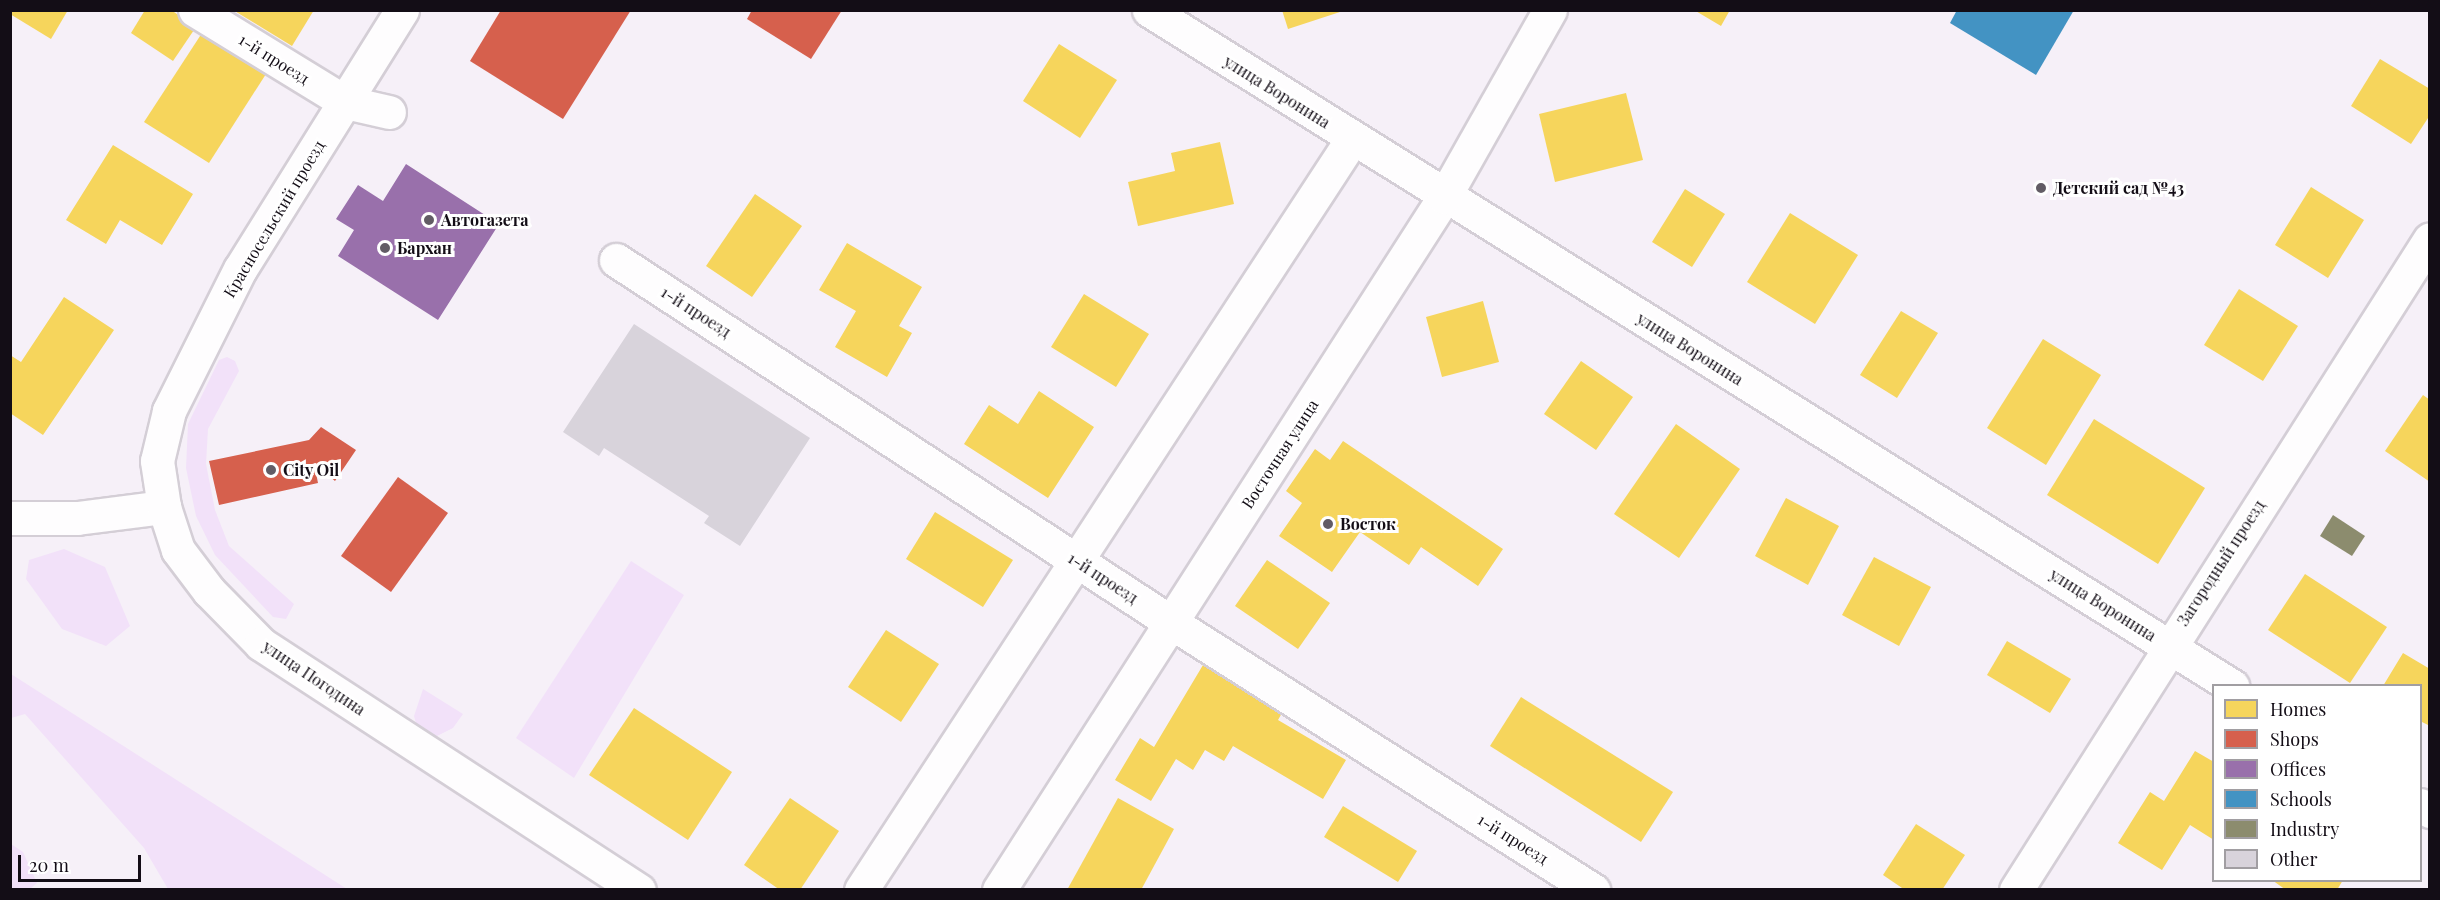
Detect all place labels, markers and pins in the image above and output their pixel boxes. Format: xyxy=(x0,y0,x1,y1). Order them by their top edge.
place label: Детский сад №43 xyxy=(2053,178,2184,198)
marker: Детский сад №43 xyxy=(2034,181,2048,195)
place label: Автогазета xyxy=(441,210,528,230)
marker: Автогазета xyxy=(422,213,436,227)
place label: Бархан xyxy=(397,238,452,258)
marker: Бархан xyxy=(378,241,392,255)
place label: City Oil xyxy=(283,460,340,480)
marker: City Oil xyxy=(264,463,278,477)
place label: Восток xyxy=(1340,514,1396,534)
marker: Восток xyxy=(1321,517,1335,531)

